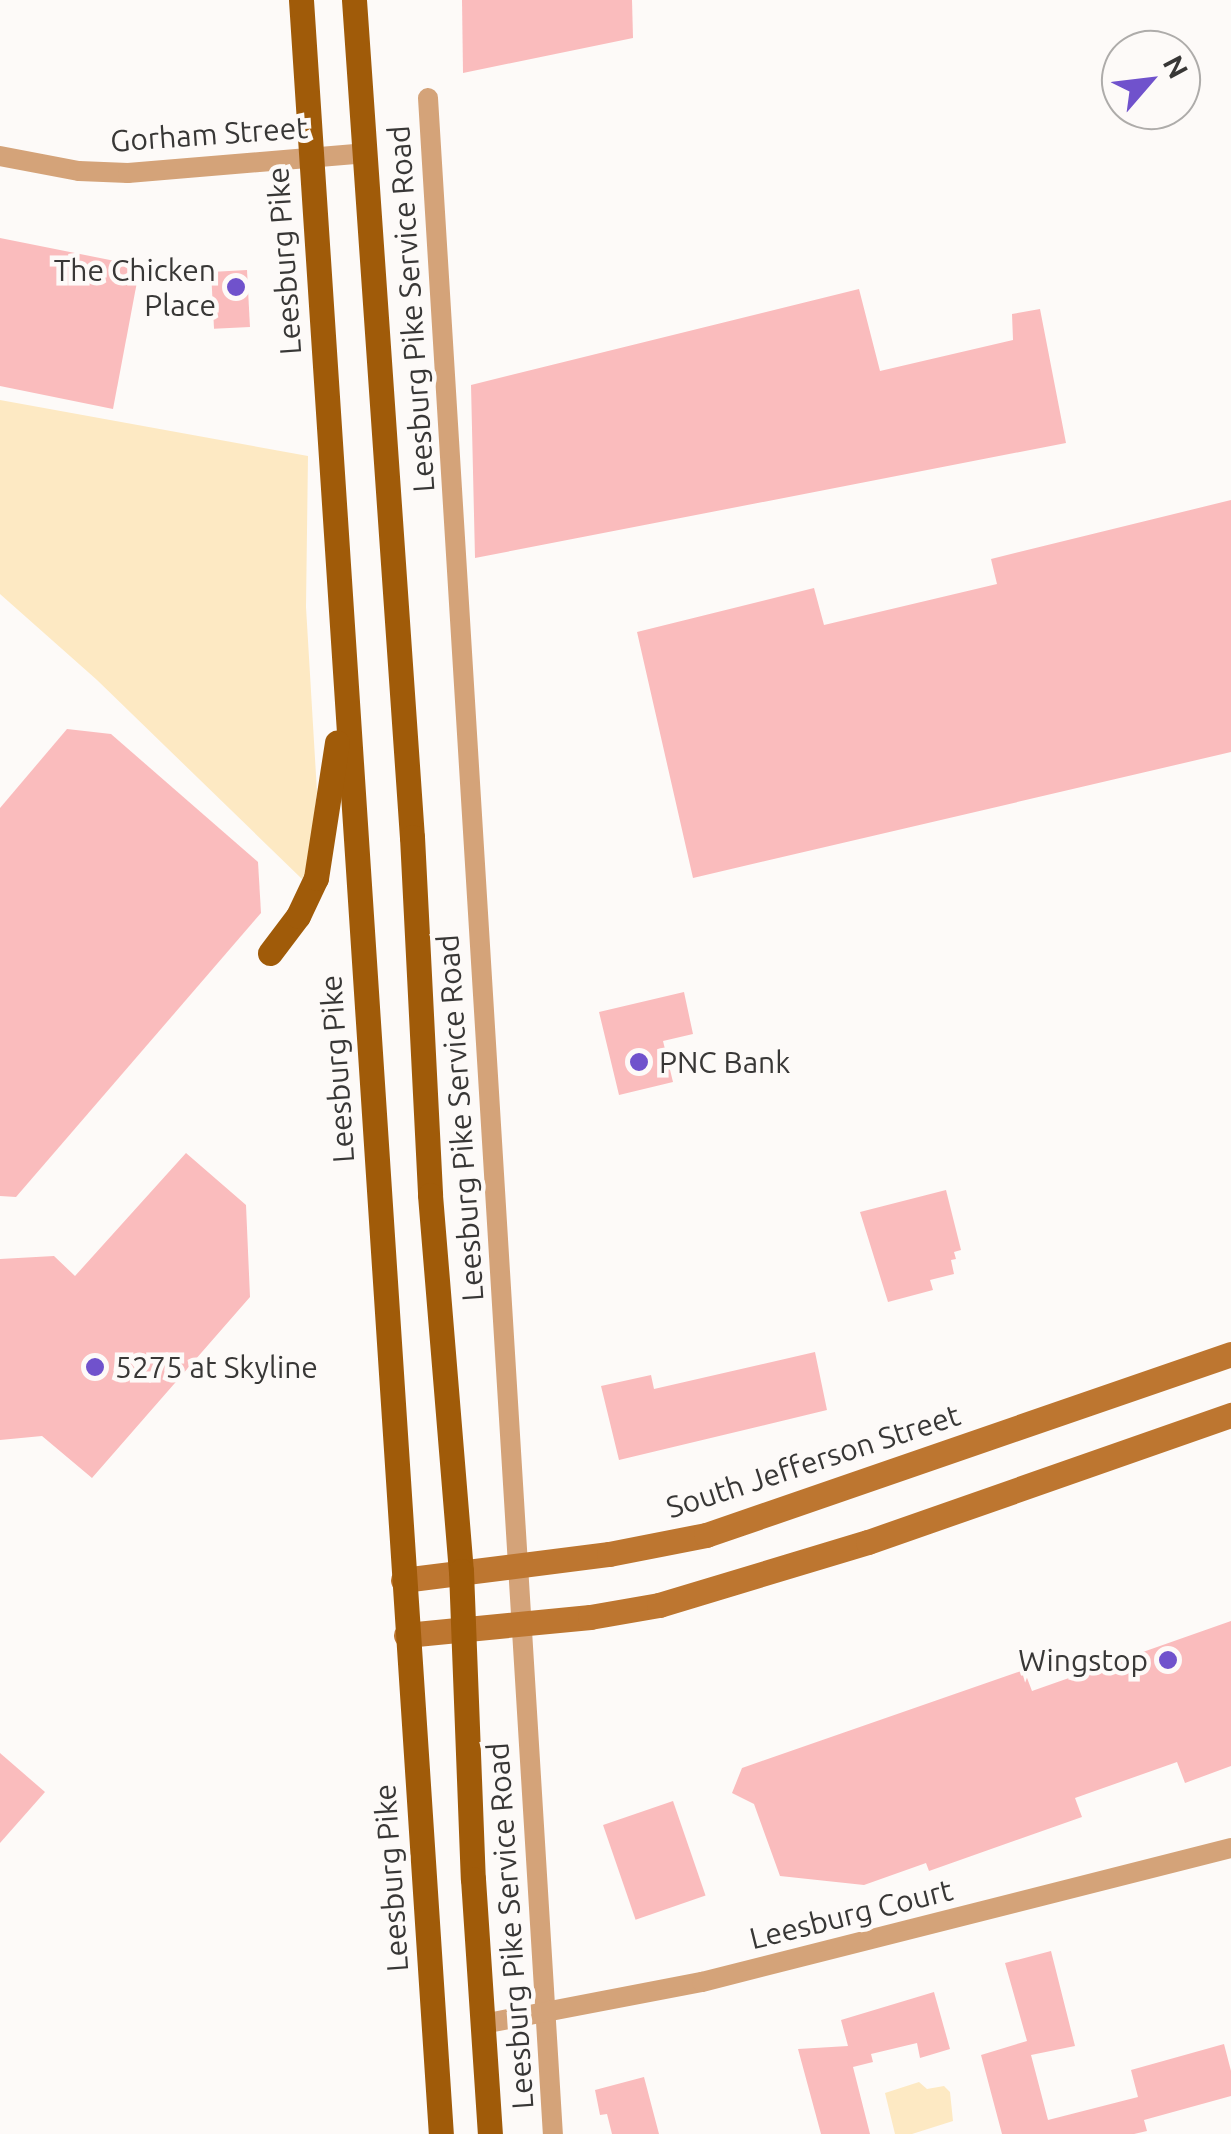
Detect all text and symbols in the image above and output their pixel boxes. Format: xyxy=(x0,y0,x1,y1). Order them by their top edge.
north arrow xyxy=(1101,30,1201,130)
text: N xyxy=(1158,50,1195,83)
street label: Gorham Street xyxy=(109,109,309,159)
street label: Leesburg Pike Service Road xyxy=(380,124,442,494)
street label: Leesburg Pike xyxy=(259,166,309,356)
place label: The Chicken Place xyxy=(54,252,216,322)
marker: The Chicken Place xyxy=(225,276,247,298)
street label: Leesburg Pike Service Road xyxy=(429,933,491,1303)
street label: Leesburg Pike xyxy=(312,974,362,1164)
place label: PNC Bank xyxy=(659,1044,790,1080)
marker: PNC Bank xyxy=(628,1051,650,1073)
place label: 5275 at Skyline xyxy=(115,1349,318,1385)
marker: 5275 at Skyline xyxy=(84,1356,106,1378)
street label: South Jefferson Street xyxy=(662,1397,964,1525)
place label: Wingstop xyxy=(1018,1642,1148,1678)
marker: Wingstop xyxy=(1157,1649,1179,1671)
street label: Leesburg Pike Service Road xyxy=(479,1741,541,2111)
street label: Leesburg Pike xyxy=(366,1783,416,1973)
street label: Leesburg Court xyxy=(746,1871,956,1957)

